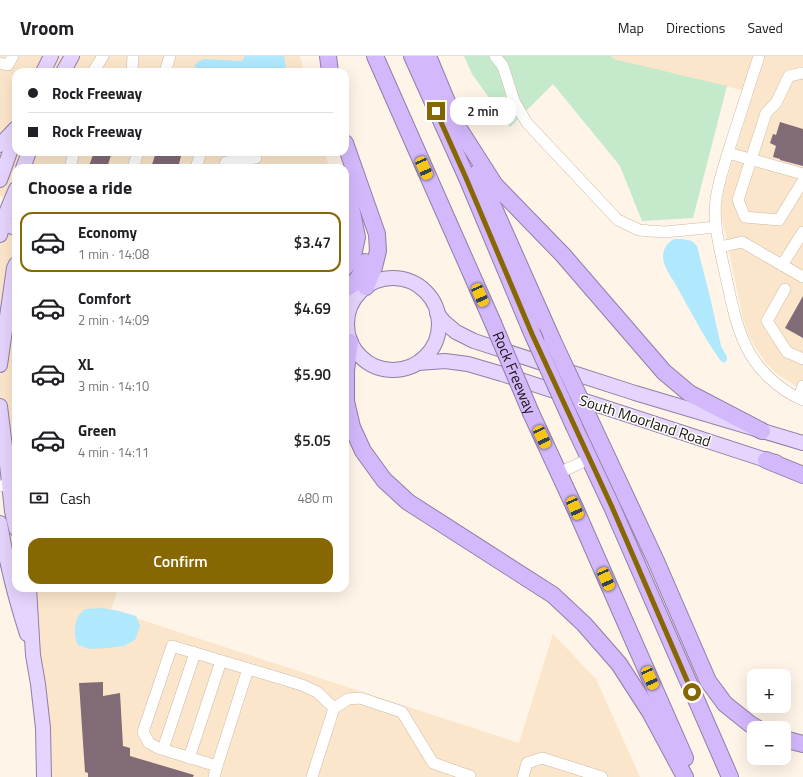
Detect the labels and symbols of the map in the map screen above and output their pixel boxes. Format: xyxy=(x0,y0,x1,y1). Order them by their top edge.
callout: 2 min xyxy=(450,97,516,125)
route end xyxy=(427,102,445,120)
car xyxy=(414,155,434,181)
car xyxy=(470,282,490,308)
street label: Rock Freeway xyxy=(487,328,542,417)
street label: South Moorland Road xyxy=(576,388,714,453)
car xyxy=(531,424,553,450)
car xyxy=(565,495,585,521)
car xyxy=(596,566,616,592)
car xyxy=(640,665,660,691)
route start xyxy=(683,683,701,701)

